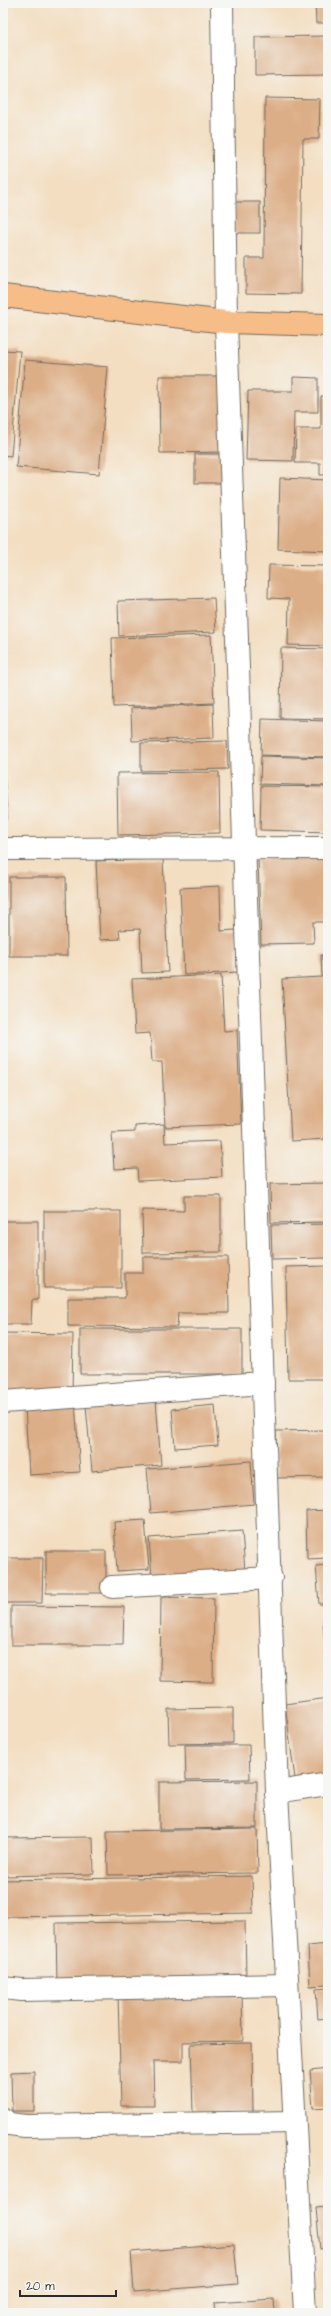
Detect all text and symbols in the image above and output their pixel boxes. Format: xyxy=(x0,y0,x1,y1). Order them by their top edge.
scale bar xyxy=(20,2272,116,2298)
text: 20 m xyxy=(26,2278,55,2295)

